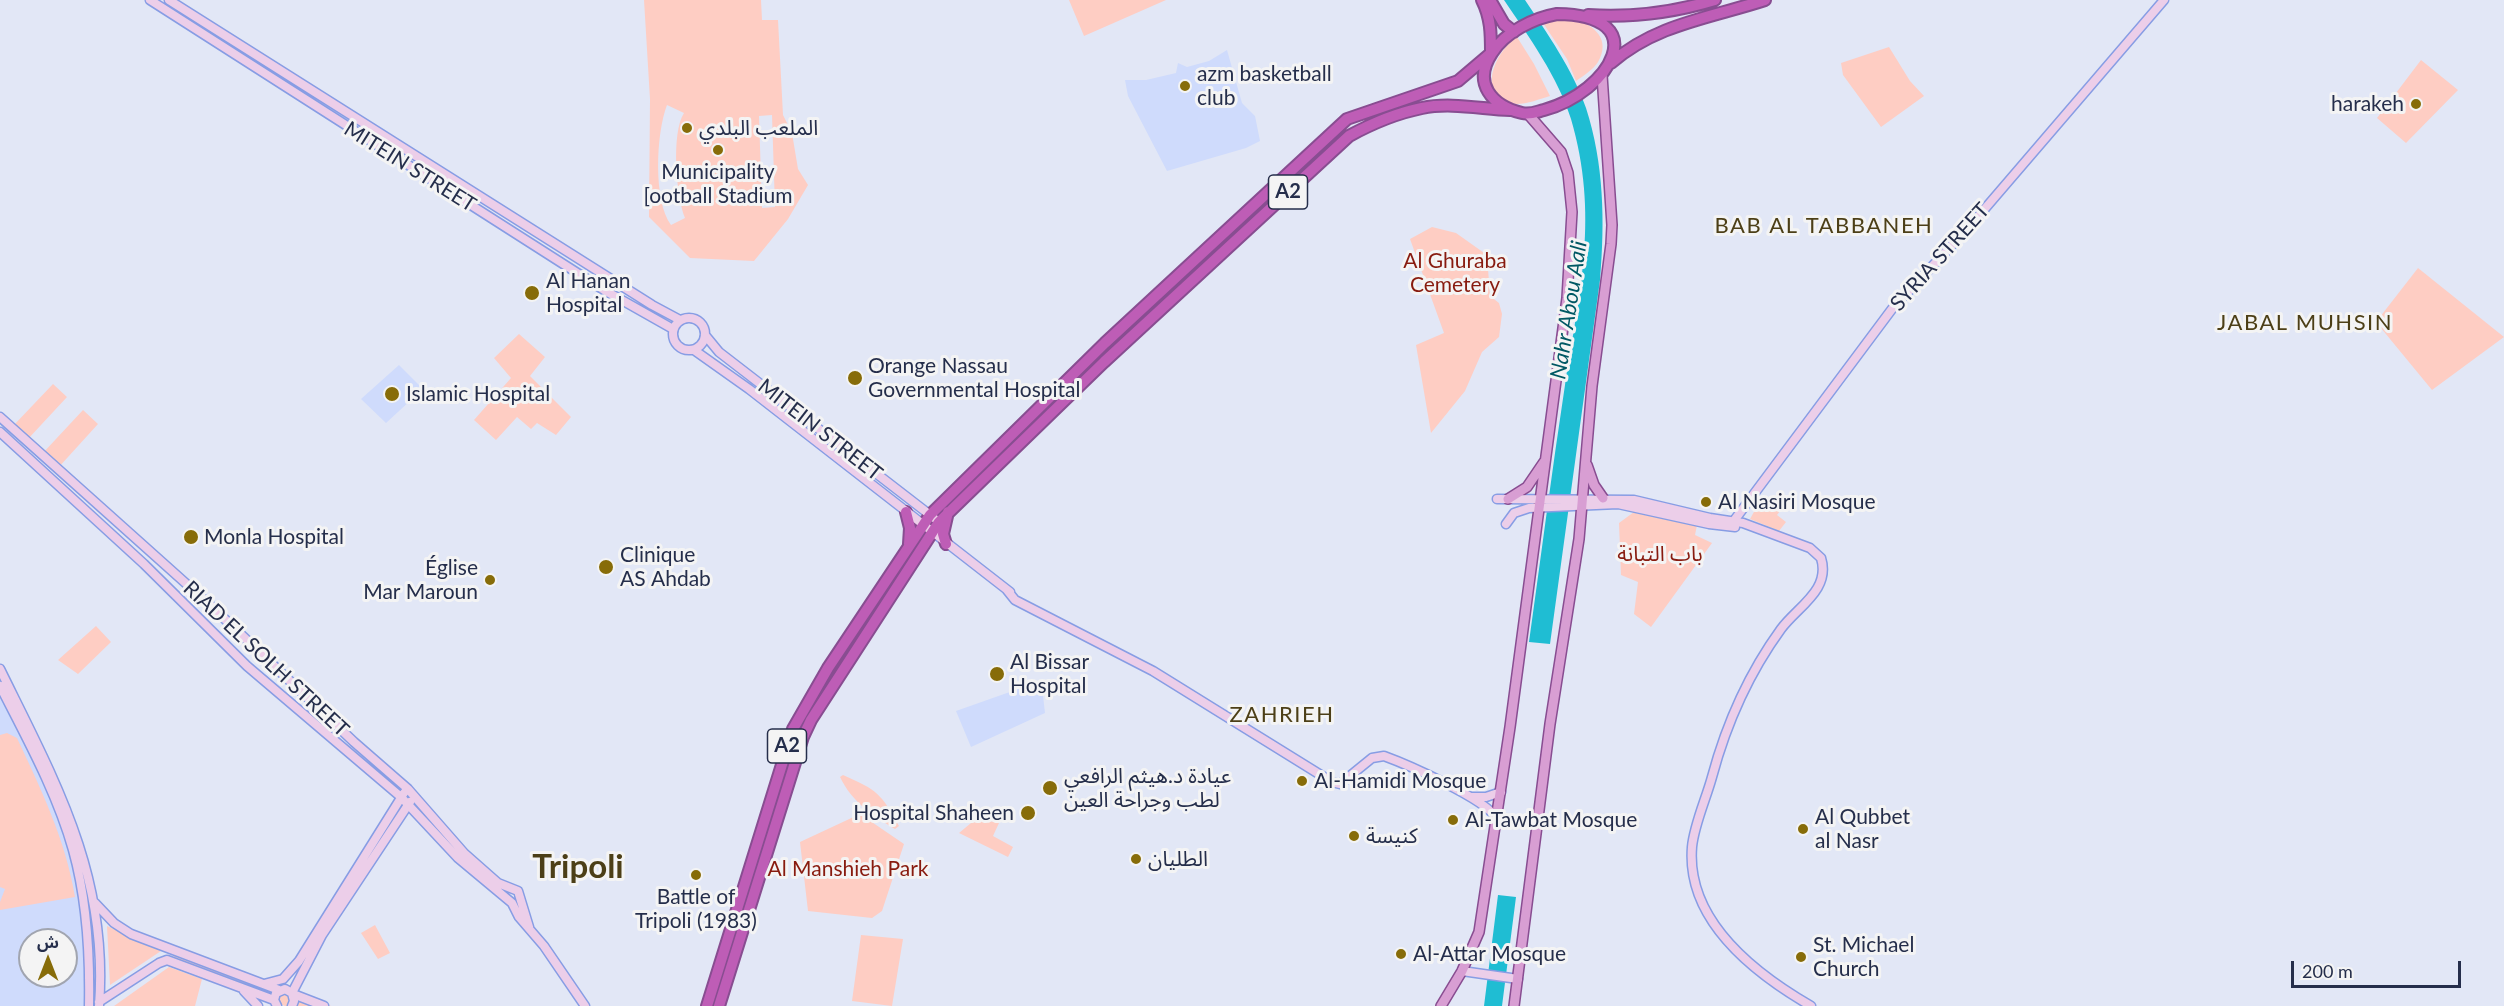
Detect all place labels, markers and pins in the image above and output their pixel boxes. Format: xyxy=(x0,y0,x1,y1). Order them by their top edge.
place label: azm basketball club xyxy=(1197,61,1332,111)
marker: azm basketball club xyxy=(1178,79,1192,93)
place label: harakeh xyxy=(2331,91,2404,117)
marker: harakeh xyxy=(2409,97,2423,111)
place label: الملعب البلدي xyxy=(699,115,818,141)
marker: الملعب البلدي xyxy=(680,121,694,135)
marker: Municipality [ootball Stadium xyxy=(711,143,725,157)
place label: Municipality [ootball Stadium xyxy=(643,159,793,209)
place label: Al Hanan Hospital xyxy=(546,268,631,318)
marker: Al Hanan Hospital xyxy=(523,284,541,302)
place label: Orange Nassau Governmental Hospital xyxy=(868,353,1080,403)
marker: Orange Nassau Governmental Hospital xyxy=(846,369,864,387)
place label: Islamic Hospital xyxy=(406,381,550,407)
marker: Islamic Hospital xyxy=(383,385,401,403)
place label: Al Nasiri Mosque xyxy=(1718,489,1876,515)
marker: Al Nasiri Mosque xyxy=(1699,495,1713,509)
place label: Monla Hospital xyxy=(204,524,344,550)
marker: Monla Hospital xyxy=(182,528,200,546)
place label: Clinique AS Ahdab xyxy=(620,542,711,592)
place label: Église Mar Maroun xyxy=(363,555,478,605)
marker: Clinique AS Ahdab xyxy=(597,558,615,576)
marker: Église Mar Maroun xyxy=(483,573,497,587)
place label: Al Bissar Hospital xyxy=(1010,649,1089,699)
marker: Al Bissar Hospital xyxy=(988,665,1006,683)
place label: عيادة د.هيثم الرافعي لطب وجراحة العين xyxy=(1064,763,1231,813)
place label: Al-Hamidi Mosque xyxy=(1314,768,1486,794)
marker: Al-Hamidi Mosque xyxy=(1295,774,1309,788)
marker: عيادة د.هيثم الرافعي لطب وجراحة العين xyxy=(1041,779,1059,797)
place label: Hospital Shaheen xyxy=(853,800,1014,826)
marker: Hospital Shaheen xyxy=(1019,804,1037,822)
place label: Al Qubbet al Nasr xyxy=(1815,804,1910,854)
place label: Al-Tawbat Mosque xyxy=(1465,807,1637,833)
marker: Al-Tawbat Mosque xyxy=(1446,813,1460,827)
marker: Al Qubbet al Nasr xyxy=(1796,822,1810,836)
place label: كنيسة xyxy=(1366,823,1418,849)
marker: كنيسة xyxy=(1347,829,1361,843)
place label: الطليان xyxy=(1148,846,1208,872)
marker: الطليان xyxy=(1129,852,1143,866)
marker: Battle of Tripoli (1983) xyxy=(689,868,703,882)
place label: Battle of Tripoli (1983) xyxy=(635,884,757,934)
place label: St. Michael Church xyxy=(1813,932,1914,982)
place label: Al-Attar Mosque xyxy=(1413,941,1566,967)
marker: Al-Attar Mosque xyxy=(1394,947,1408,961)
marker: St. Michael Church xyxy=(1794,950,1808,964)

